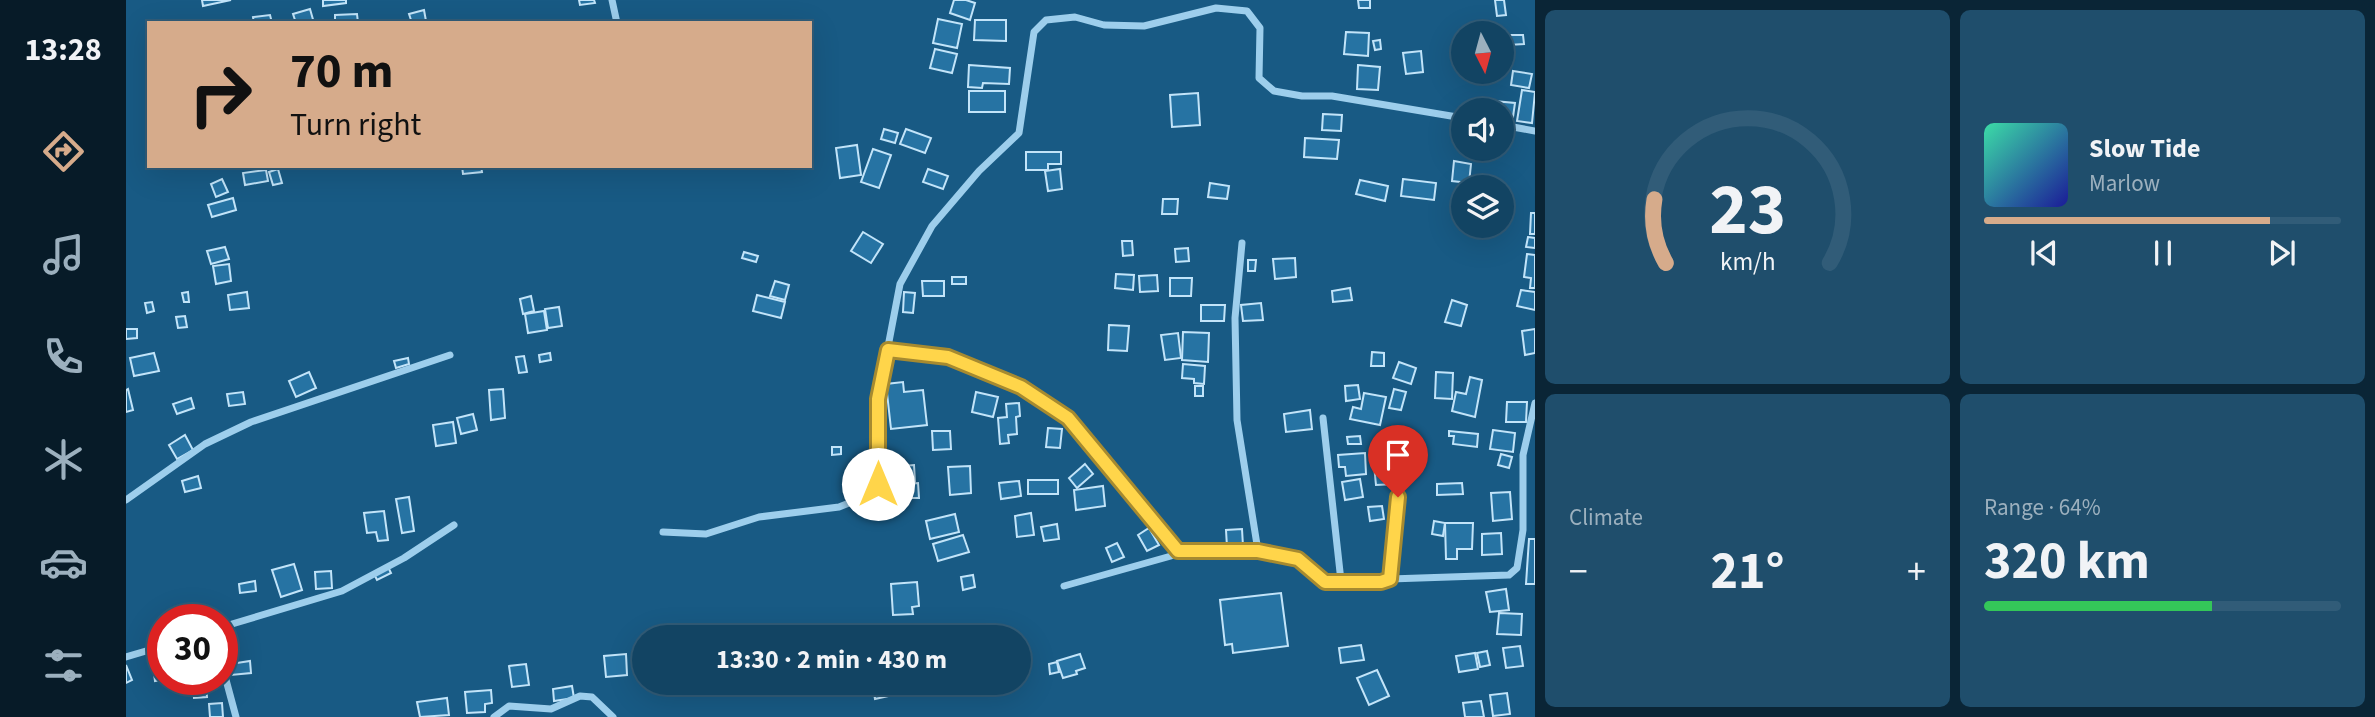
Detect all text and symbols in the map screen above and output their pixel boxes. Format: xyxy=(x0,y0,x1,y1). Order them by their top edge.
north arrow xyxy=(1451,21,1514,84)
map controls xyxy=(1451,21,1514,238)
text: 13:28 xyxy=(24,27,102,73)
text: 70 m xyxy=(290,37,394,107)
icon: right xyxy=(175,49,266,140)
button: sound xyxy=(1451,98,1514,161)
text: Turn right xyxy=(290,102,421,148)
icon: directions xyxy=(39,127,88,176)
text: Slow Tide xyxy=(2089,130,2200,167)
text: 23 xyxy=(1709,159,1786,263)
text: Marlow xyxy=(2089,167,2160,200)
button: layers xyxy=(1451,175,1514,238)
icon: music xyxy=(39,230,88,279)
icon: previous xyxy=(2025,234,2063,272)
icon: pause xyxy=(2144,234,2182,272)
icon: next xyxy=(2263,234,2301,272)
text: km/h xyxy=(1720,244,1775,280)
icon: phone xyxy=(39,332,88,381)
pin xyxy=(1368,425,1428,497)
icon: climate xyxy=(39,435,88,484)
icon: arrive xyxy=(1379,436,1417,474)
position arrow xyxy=(841,447,915,521)
text: Range · 64% xyxy=(1984,491,2101,524)
text: Climate xyxy=(1569,501,1643,534)
text: 320 km xyxy=(1984,525,2150,599)
text: 21° xyxy=(1711,535,1784,609)
icon: car xyxy=(39,538,88,587)
text: − xyxy=(1569,545,1588,599)
text: + xyxy=(1907,545,1926,599)
speed limit sign: 30 xyxy=(147,604,238,695)
icon: filters xyxy=(39,641,88,690)
text: 13:30 · 2 min · 430 m xyxy=(716,641,947,678)

